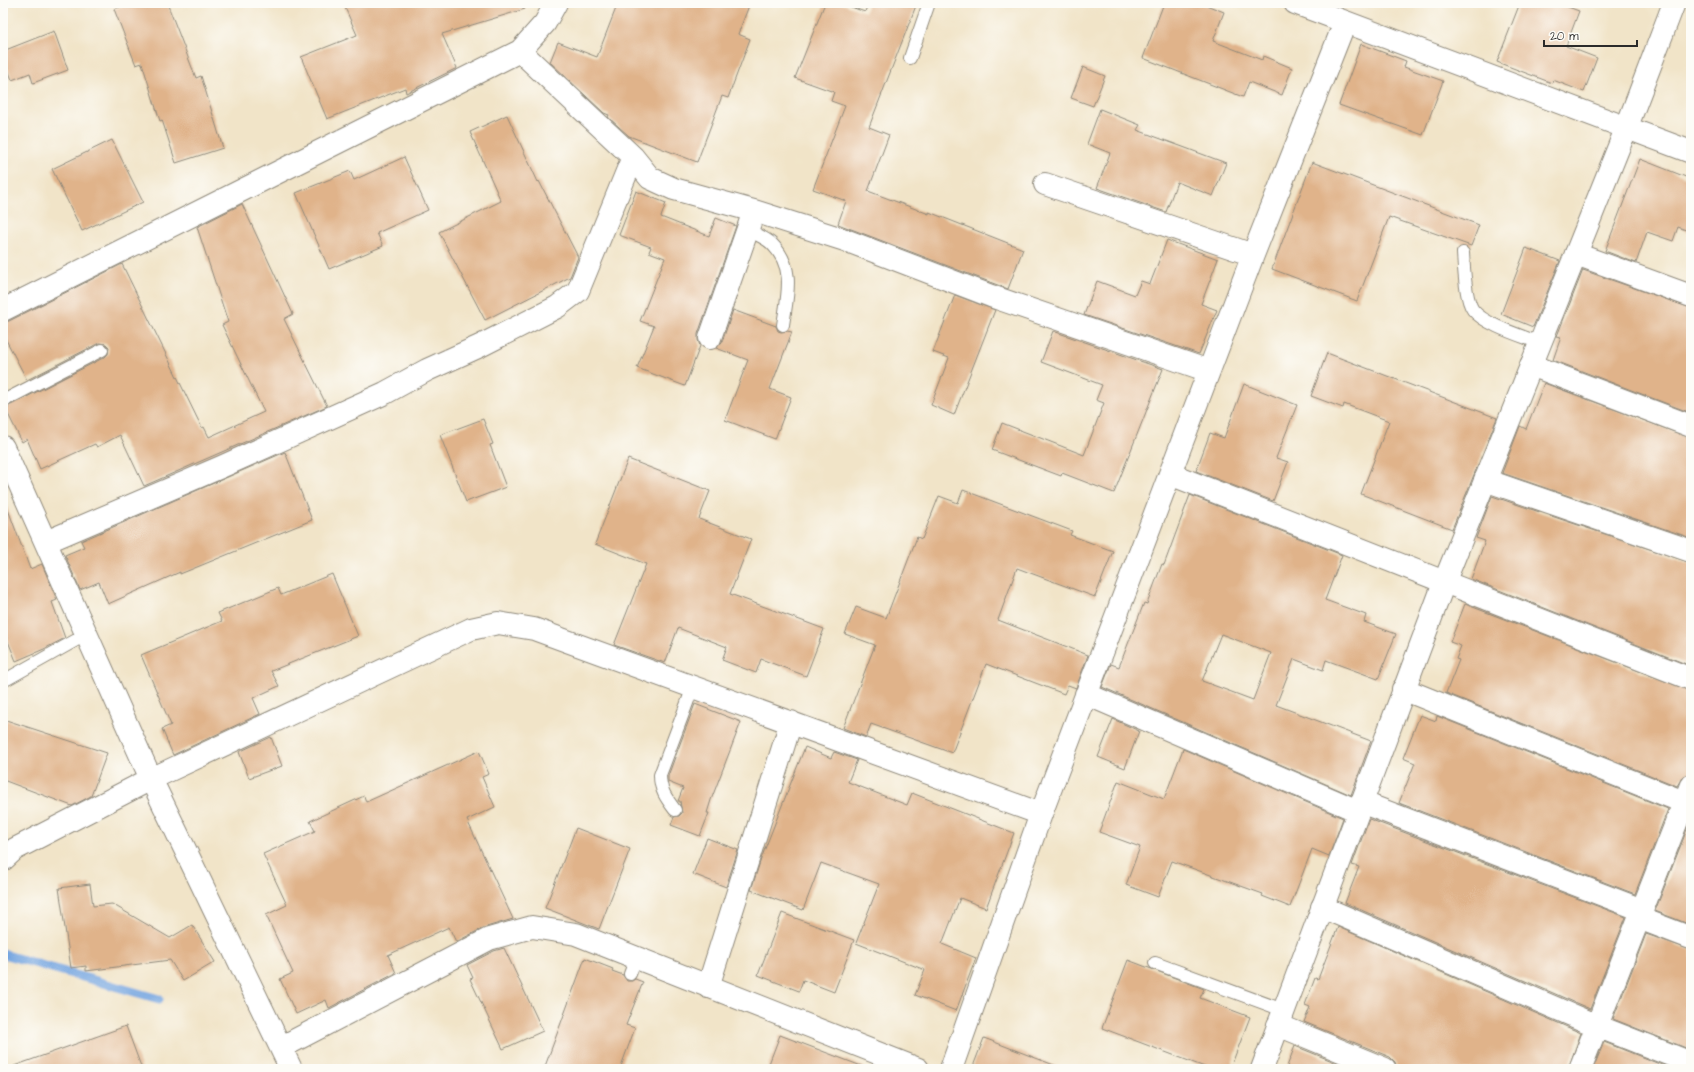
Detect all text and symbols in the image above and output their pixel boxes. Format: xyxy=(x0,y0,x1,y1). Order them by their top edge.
scale bar xyxy=(1544,22,1637,48)
text: 20 m xyxy=(1550,28,1579,45)

